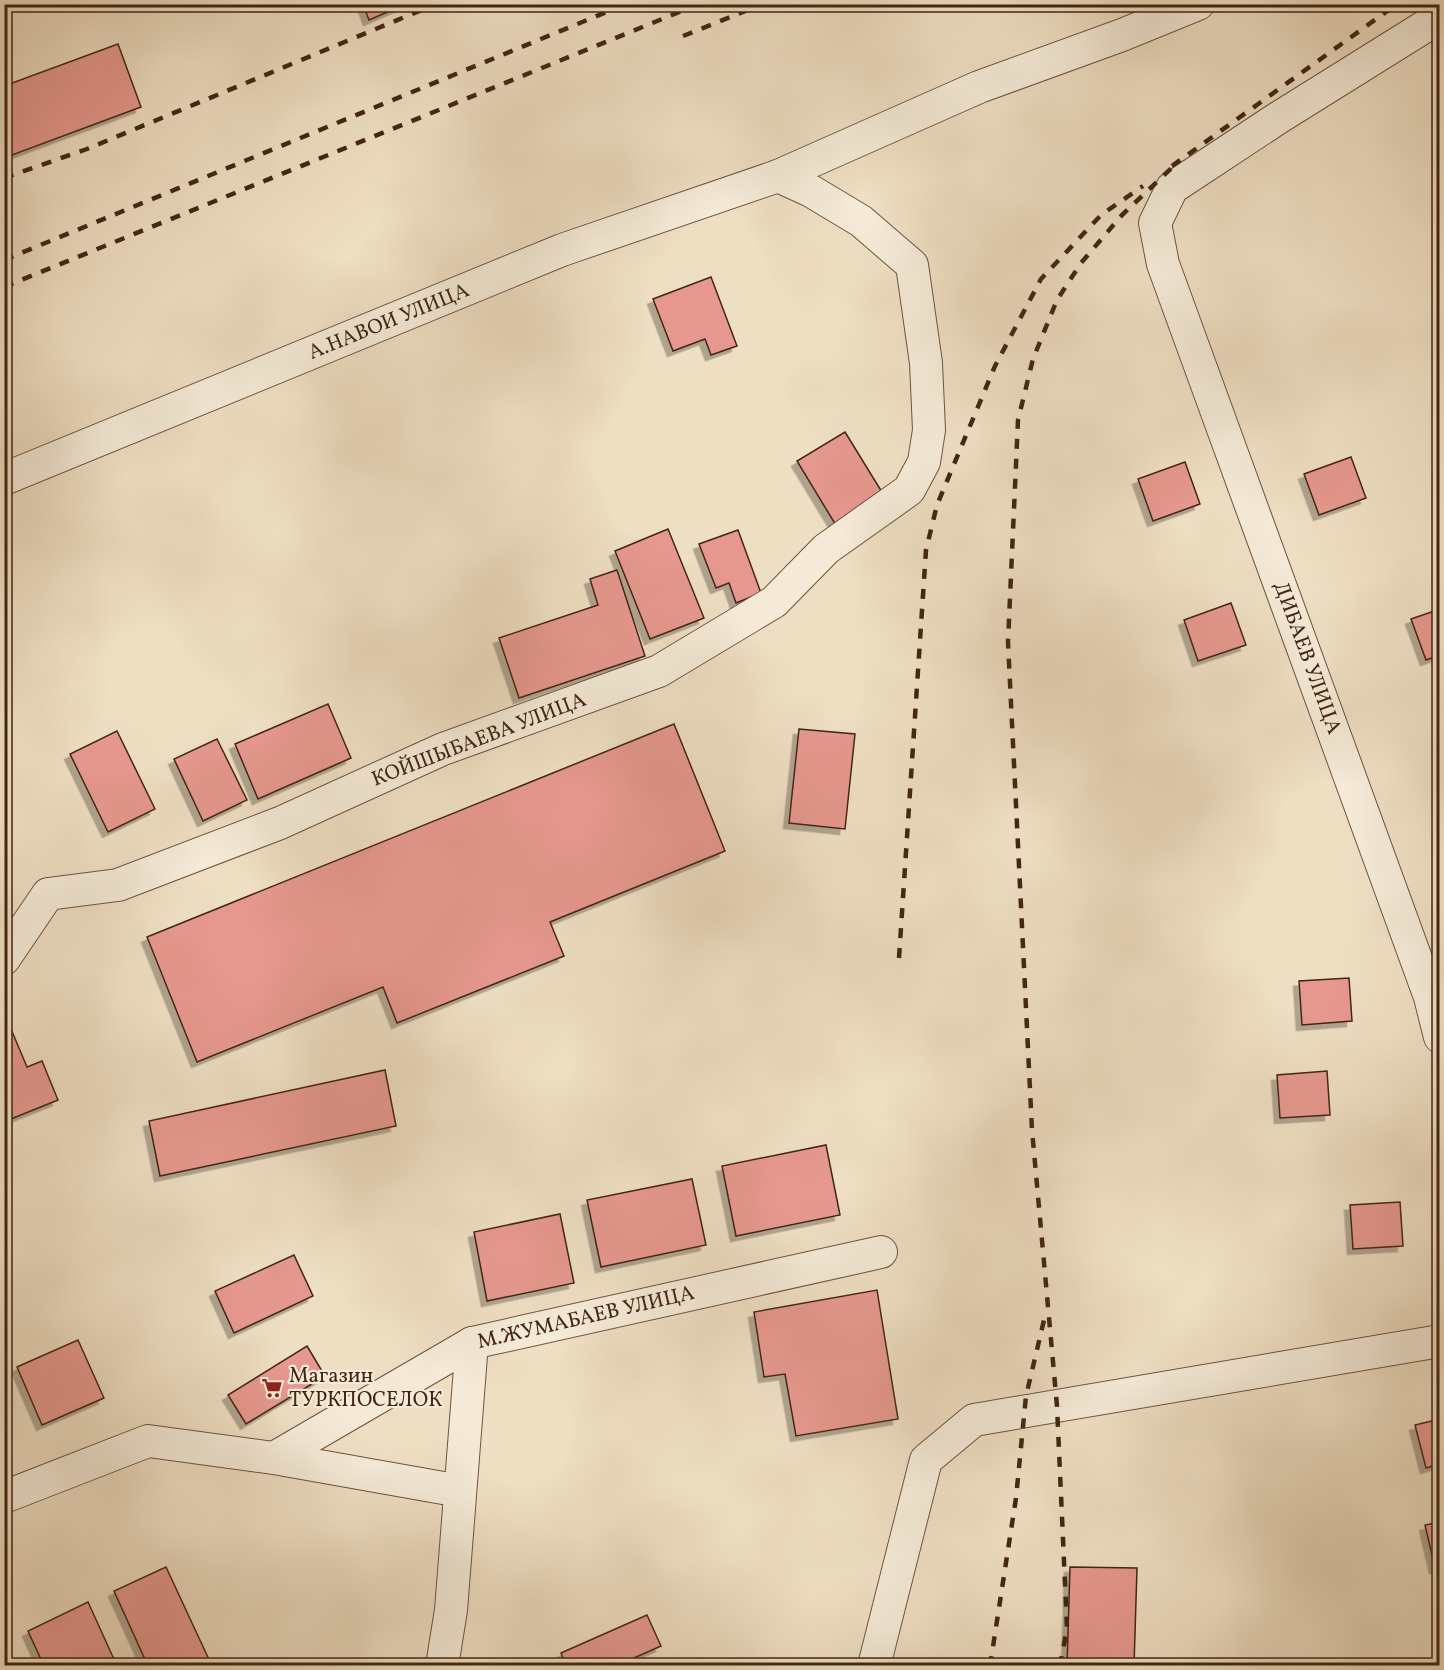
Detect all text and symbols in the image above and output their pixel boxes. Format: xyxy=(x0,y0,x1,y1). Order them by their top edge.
street label: А.НАВОИ УЛИЦА xyxy=(304,276,474,368)
street label: ДИБАЕВ УЛИЦА xyxy=(1266,578,1348,739)
street label: КОЙШЫБАЕВА УЛИЦА xyxy=(368,686,591,794)
street label: М.ЖУМАБАЕВ УЛИЦА xyxy=(475,1279,698,1357)
place label: Магазин ТУРКПОСЕЛОК xyxy=(289,1362,442,1415)
supermarket icon: Магазин ТУРКПОСЕЛОК xyxy=(260,1376,284,1400)

